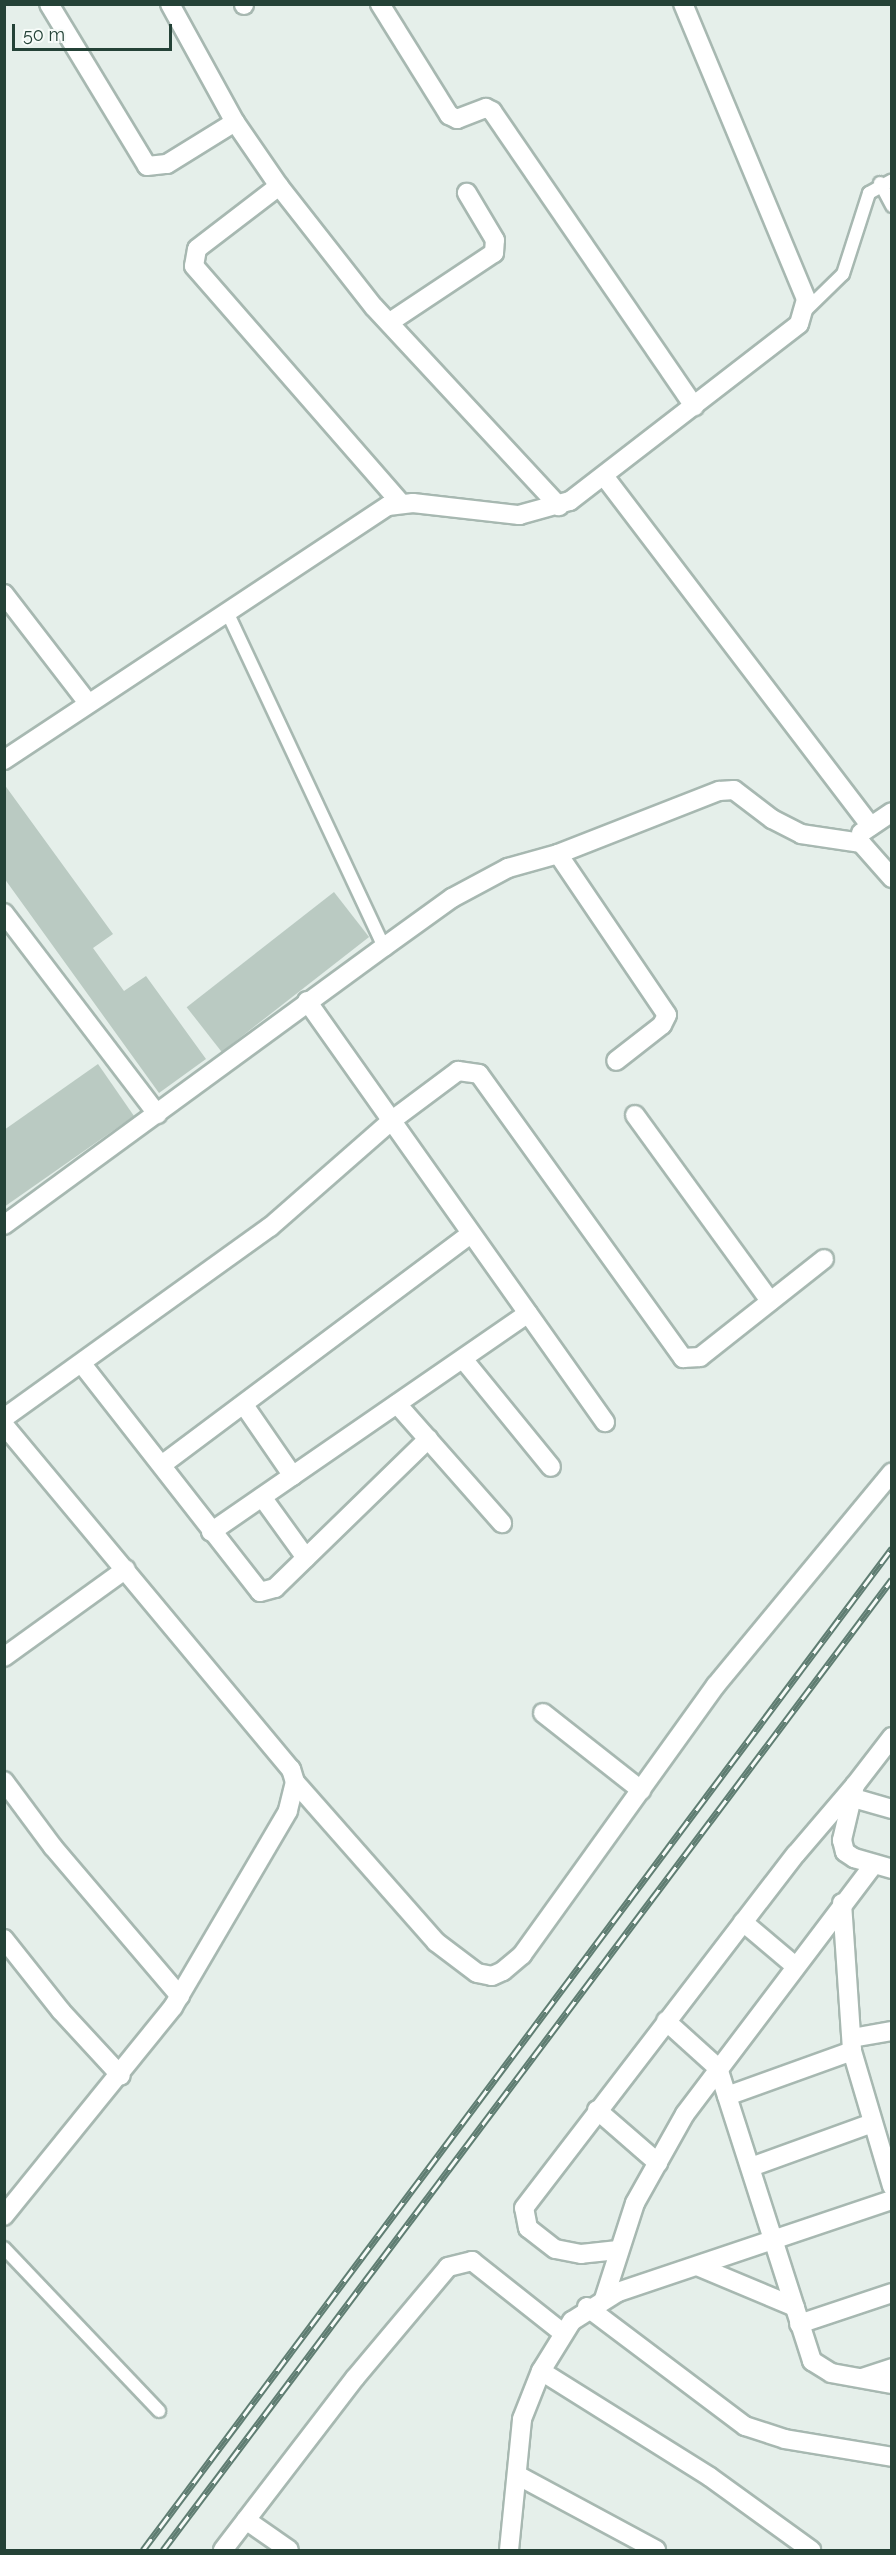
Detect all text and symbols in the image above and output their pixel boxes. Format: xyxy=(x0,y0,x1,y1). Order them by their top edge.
scale bar xyxy=(15,12,176,50)
text: 50 m xyxy=(23,24,65,45)

